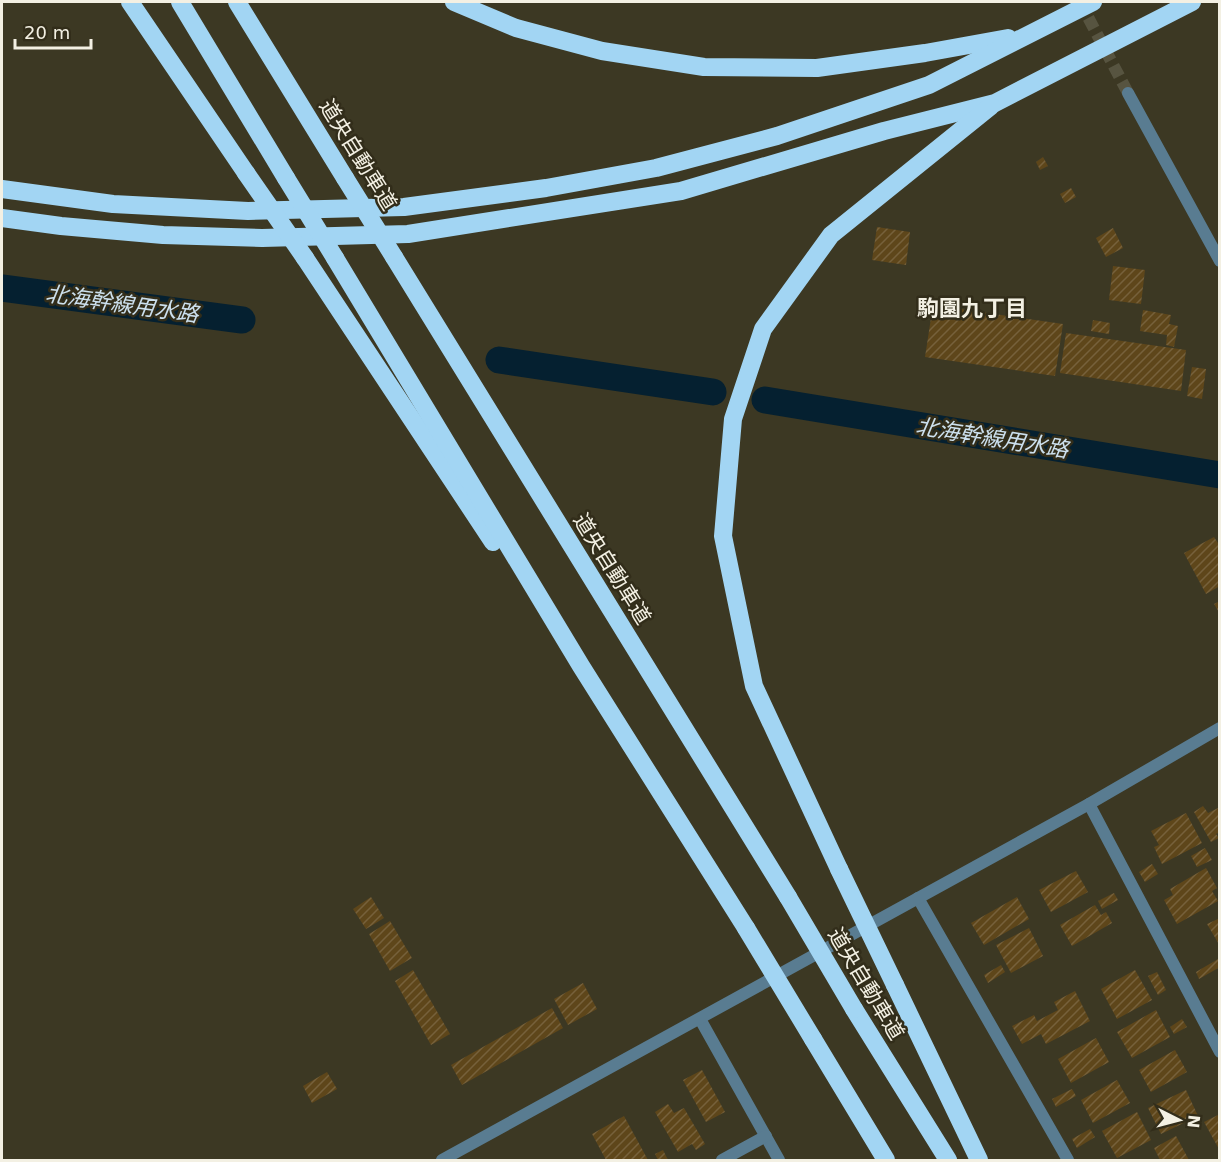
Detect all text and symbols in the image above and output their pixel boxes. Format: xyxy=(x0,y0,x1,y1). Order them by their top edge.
scale bar xyxy=(15,12,92,50)
text: 20 m xyxy=(24,22,70,43)
street label: 道央自動車道 xyxy=(314,95,402,215)
water label: 北海幹線用水路 xyxy=(44,281,202,327)
district label: 駒園九丁目 xyxy=(917,296,1027,321)
water label: 北海幹線用水路 xyxy=(914,414,1072,463)
street label: 道央自動車道 xyxy=(568,509,656,629)
street label: 道央自動車道 xyxy=(823,924,909,1044)
north arrow xyxy=(1149,1090,1209,1150)
text: N xyxy=(1183,1114,1204,1129)

